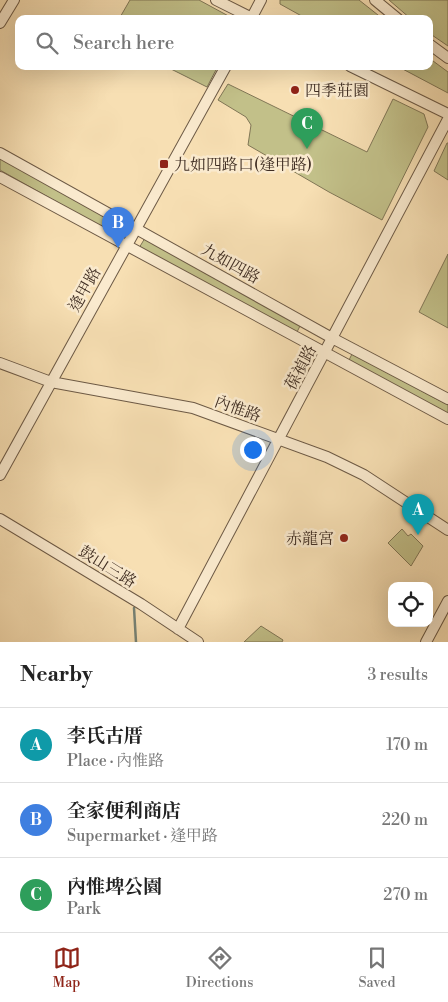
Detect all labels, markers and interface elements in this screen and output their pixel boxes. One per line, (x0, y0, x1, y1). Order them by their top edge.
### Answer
search box (15, 15, 433, 70)
icon: search (33, 29, 61, 57)
text: Search here (73, 31, 174, 55)
place label: 四季莊園 (305, 81, 369, 101)
marker: 四季莊園 (289, 84, 301, 96)
pin: C (291, 108, 323, 149)
place label: 九如四路口(逢甲路) (174, 155, 312, 175)
marker: 九如四路口(逢甲路) (158, 158, 170, 170)
pin: B (102, 207, 134, 248)
street label: 九如四路 (198, 240, 263, 288)
street label: 逢甲路 (64, 264, 105, 315)
street label: 葆禎路 (281, 342, 321, 393)
street label: 內惟路 (212, 391, 264, 427)
your location (240, 437, 266, 463)
pin: A (402, 494, 434, 535)
place label: 赤龍宮 (286, 529, 334, 549)
marker: 赤龍宮 (338, 532, 350, 544)
street label: 鼓山三路 (75, 541, 140, 592)
map controls (388, 582, 433, 627)
button: locate (388, 582, 433, 627)
text: Nearby (20, 662, 93, 688)
text: 3 results (367, 665, 428, 685)
text: 李氏古厝 (67, 724, 143, 748)
text: A (30, 735, 42, 755)
text: 170 m (386, 735, 428, 755)
text: Place · 內惟路 (67, 751, 164, 771)
text: 全家便利商店 (67, 799, 181, 823)
text: B (30, 810, 42, 830)
text: 220 m (382, 810, 428, 830)
text: Supermarket · 逢甲路 (67, 826, 218, 846)
text: 內惟埤公園 (67, 875, 162, 899)
text: C (30, 885, 42, 905)
text: 270 m (383, 885, 428, 905)
text: Park (67, 899, 100, 919)
tab: Map (53, 944, 81, 992)
tab: Directions (186, 944, 253, 992)
tab: Saved (359, 944, 395, 992)

